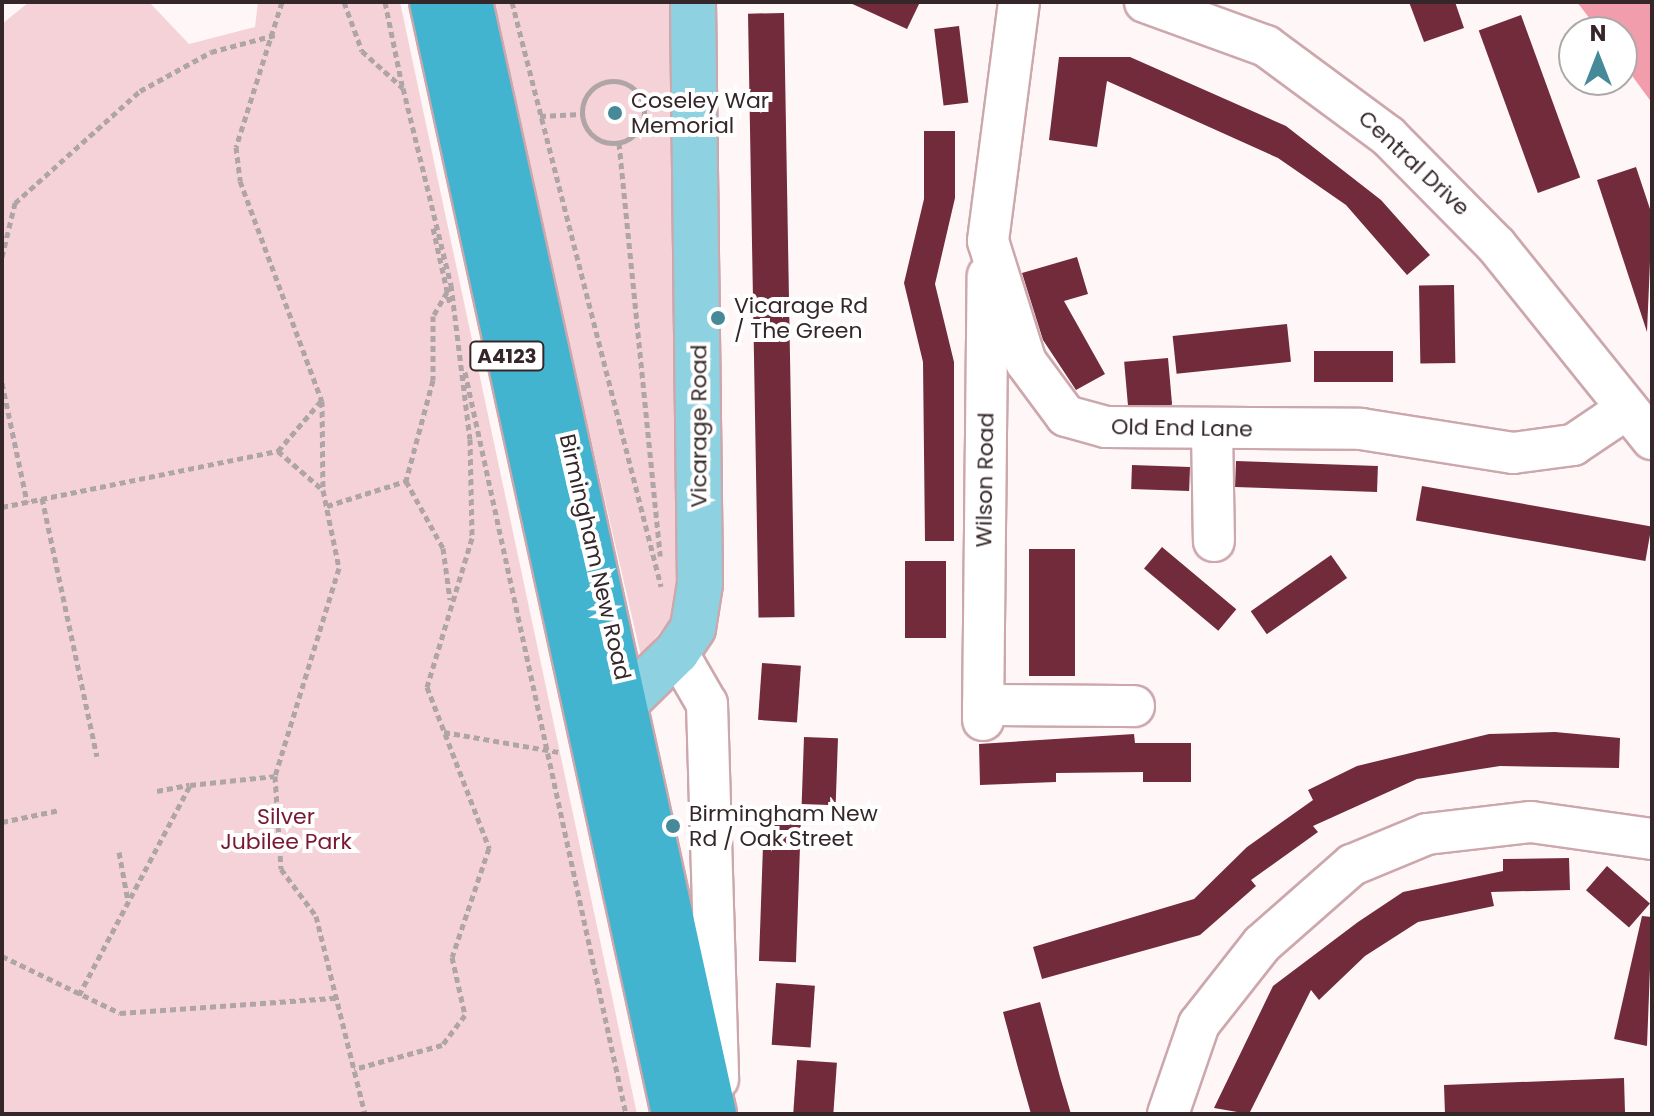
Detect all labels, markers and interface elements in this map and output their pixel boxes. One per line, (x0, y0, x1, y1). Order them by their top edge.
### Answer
north arrow (1558, 16, 1638, 96)
text: N (1590, 18, 1606, 49)
place label: Coseley War Memorial (631, 87, 769, 138)
marker: Coseley War Memorial (606, 104, 624, 122)
street label: Central Drive (1353, 105, 1475, 221)
place label: Vicarage Rd / The Green (734, 292, 868, 344)
marker: Vicarage Rd / The Green (709, 309, 727, 327)
road number: A4123 (469, 340, 545, 372)
street label: Vicarage Road (686, 344, 712, 508)
street label: Wilson Road (971, 412, 999, 548)
street label: Old End Lane (1111, 414, 1253, 442)
street label: Birmingham New Road (554, 431, 636, 683)
place label: Birmingham New Rd / Oak Street (689, 800, 878, 852)
park label: Silver Jubilee Park (220, 803, 352, 854)
marker: Birmingham New Rd / Oak Street (664, 817, 682, 835)

